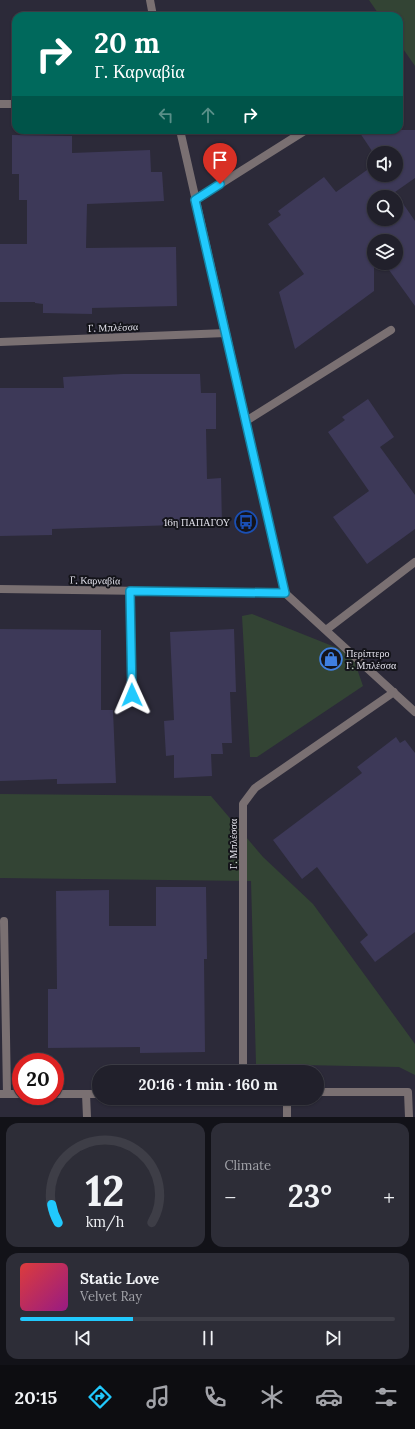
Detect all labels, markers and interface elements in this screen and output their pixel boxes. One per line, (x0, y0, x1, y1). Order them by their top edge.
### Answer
text: 20 m (94, 25, 160, 61)
icon: right (28, 28, 80, 80)
text: Γ. Καρναβία (94, 60, 185, 83)
icon: left (155, 104, 177, 126)
icon: ahead (197, 104, 219, 126)
icon: right (239, 104, 261, 126)
pin (203, 143, 237, 184)
map controls (367, 146, 403, 270)
button: sound (367, 146, 403, 182)
icon: arrive (209, 149, 231, 171)
button: search (367, 190, 403, 226)
button: layers (367, 234, 403, 270)
street label: Γ. Μπλέσσα (88, 320, 139, 335)
bus stop icon: 16η ΠΑΠΑΓΟΥ (233, 509, 259, 535)
place label: 16η ΠΑΠΑΓΟΥ (164, 516, 230, 529)
street label: Γ. Καρναβία (70, 574, 121, 587)
shop icon: Περίπτερο Γ. Μπλέσσα (318, 646, 344, 672)
place label: Περίπτερο Γ. Μπλέσσα (346, 647, 397, 672)
position arrow (111, 674, 153, 716)
street label: Γ. Μπλέσσα (227, 818, 240, 869)
speed limit sign: 20 (12, 1053, 64, 1105)
text: 20:16 · 1 min · 160 m (139, 1075, 277, 1094)
text: Climate (225, 1157, 271, 1174)
text: 12 (86, 1164, 125, 1217)
text: 23° (288, 1177, 332, 1215)
text: − (225, 1183, 236, 1211)
text: + (383, 1183, 395, 1211)
text: km/h (86, 1213, 125, 1232)
text: Static Love (80, 1269, 159, 1288)
text: Velvet Ray (80, 1288, 142, 1305)
icon: previous (72, 1327, 94, 1349)
icon: pause (197, 1327, 219, 1349)
icon: next (322, 1327, 344, 1349)
icon: directions (86, 1383, 114, 1411)
icon: music (144, 1383, 172, 1411)
icon: phone (201, 1383, 229, 1411)
icon: climate (258, 1383, 286, 1411)
icon: car (315, 1383, 343, 1411)
icon: filters (372, 1383, 400, 1411)
text: 20:15 (15, 1386, 57, 1409)

